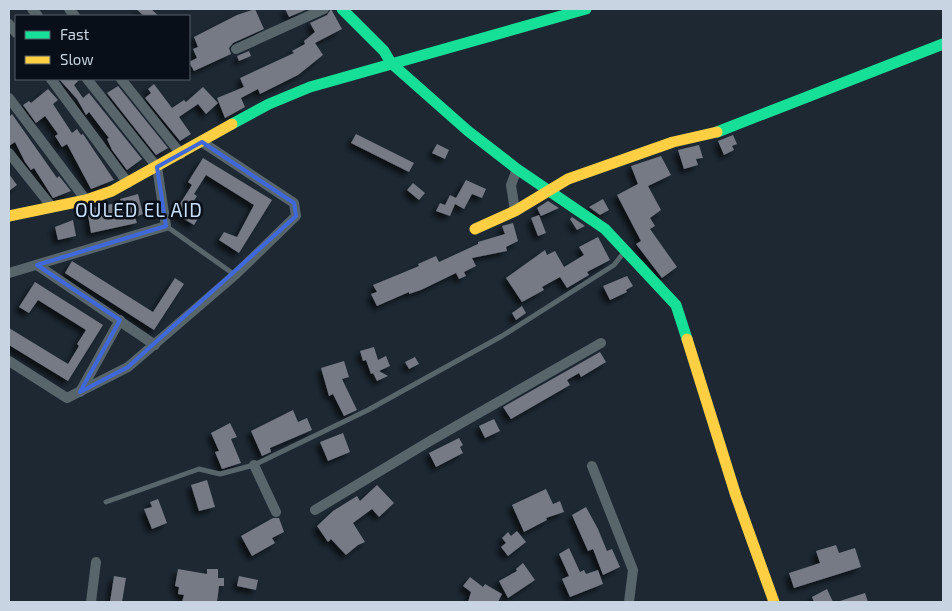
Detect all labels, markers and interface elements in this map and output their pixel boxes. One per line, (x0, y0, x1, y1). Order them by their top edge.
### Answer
legend (15, 15, 190, 80)
text: Fast (60, 25, 90, 43)
text: Slow (60, 50, 94, 68)
district label: OULED EL AID (75, 198, 203, 221)

